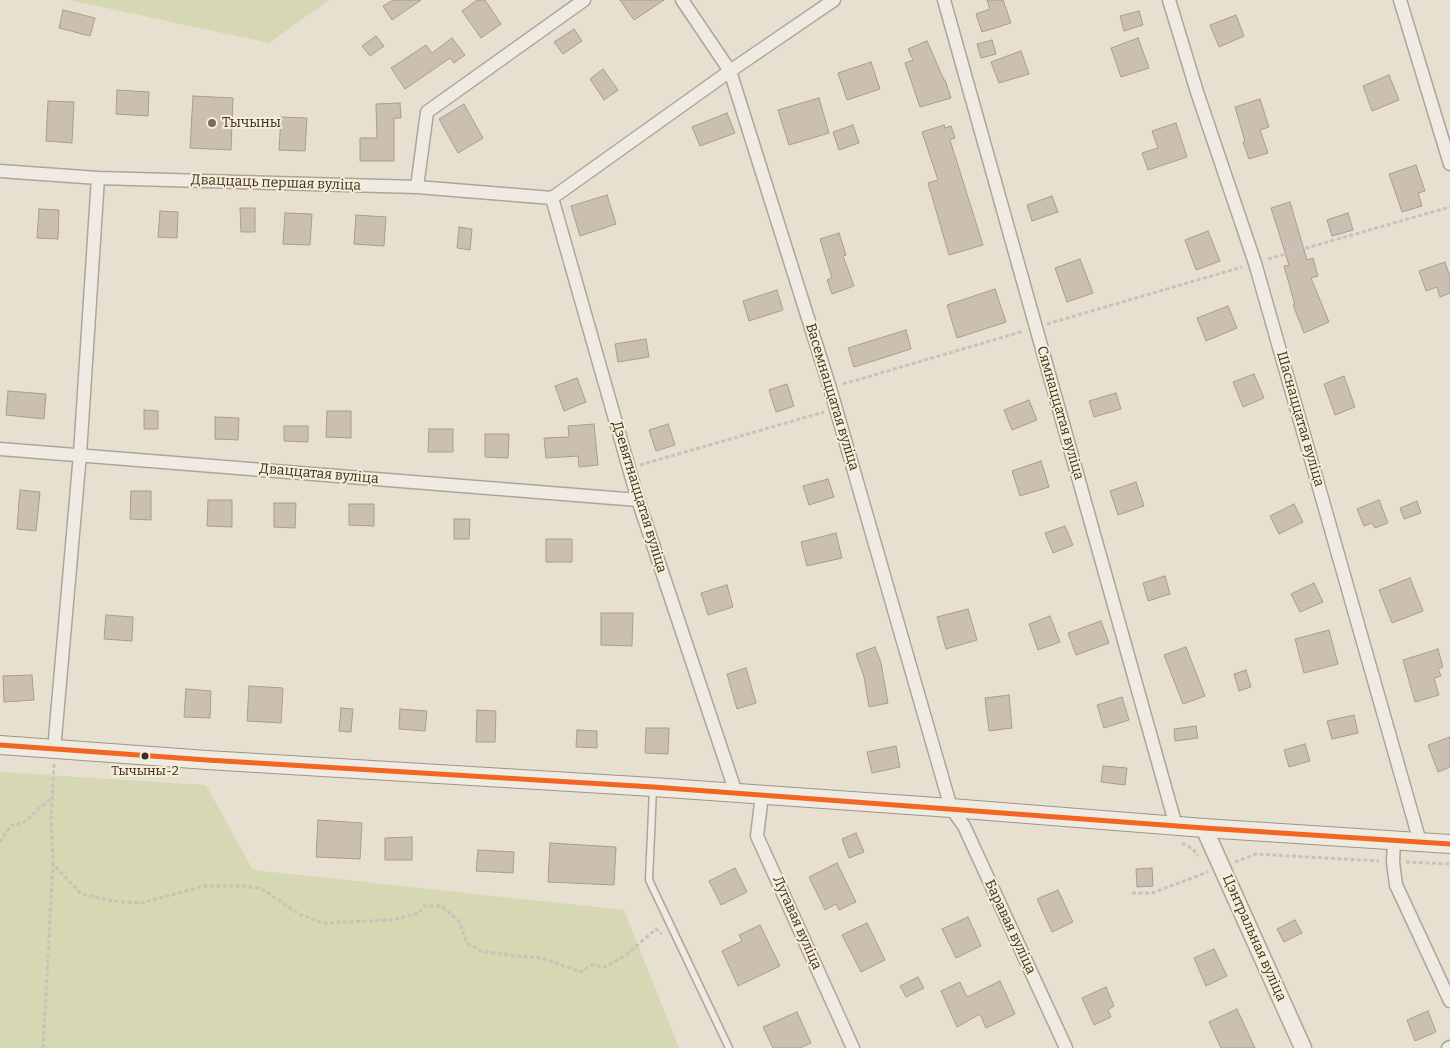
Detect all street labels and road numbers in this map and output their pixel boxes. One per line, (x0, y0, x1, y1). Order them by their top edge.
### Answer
street label: Дваццаць першая вуліца (191, 172, 361, 194)
street label: Васемнаццатая вуліца (802, 321, 862, 473)
street label: Сямнаццатая вуліца (1033, 344, 1087, 482)
street label: Шаснаццатая вуліца (1273, 349, 1327, 489)
street label: Дзевятнаццатая вуліца (608, 419, 670, 575)
street label: Дваццатая вуліца (259, 460, 379, 488)
street label: Цэнтральная вуліца (1218, 872, 1290, 1004)
street label: Лугавая вуліца (769, 874, 825, 972)
street label: Баравая вуліца (981, 877, 1039, 977)

